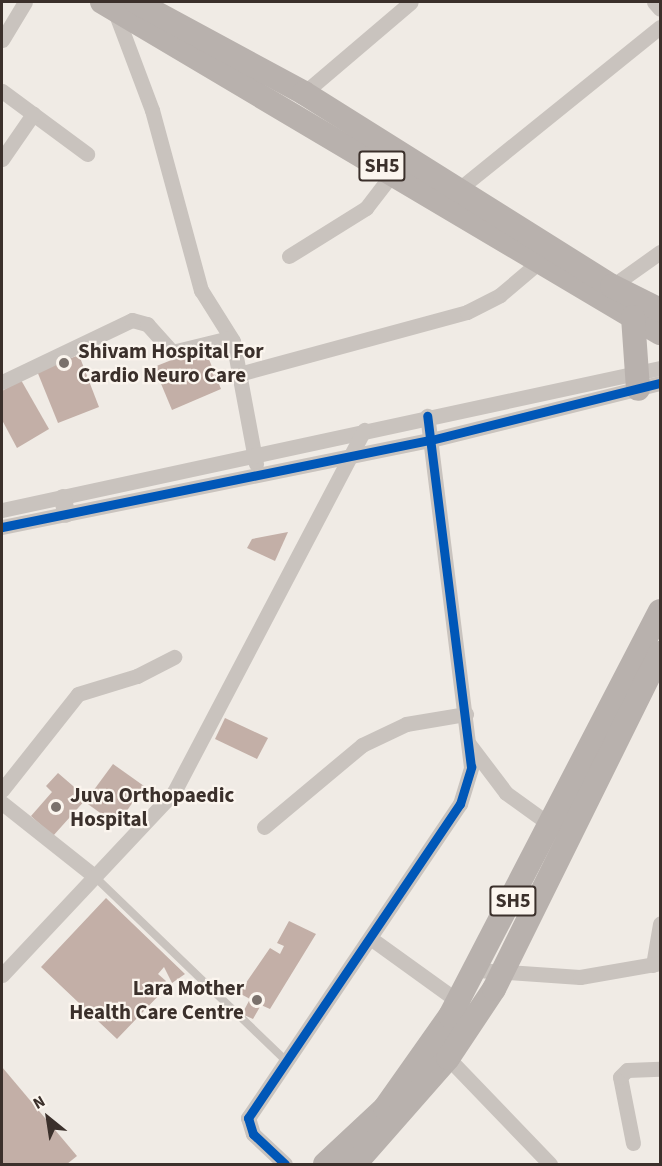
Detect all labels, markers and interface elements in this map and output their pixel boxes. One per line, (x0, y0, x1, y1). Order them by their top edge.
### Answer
road number: SH5 (358, 149, 406, 183)
place label: Shivam Hospital For Cardio Neuro Care (78, 338, 264, 388)
marker: Shivam Hospital For Cardio Neuro Care (55, 354, 73, 372)
place label: Juva Orthopaedic Hospital (70, 782, 234, 832)
marker: Juva Orthopaedic Hospital (47, 798, 65, 816)
road number: SH5 (489, 884, 537, 918)
place label: Lara Mother Health Care Centre (69, 975, 244, 1025)
marker: Lara Mother Health Care Centre (248, 991, 266, 1009)
north arrow (18, 1088, 78, 1148)
text: N (29, 1090, 49, 1115)

